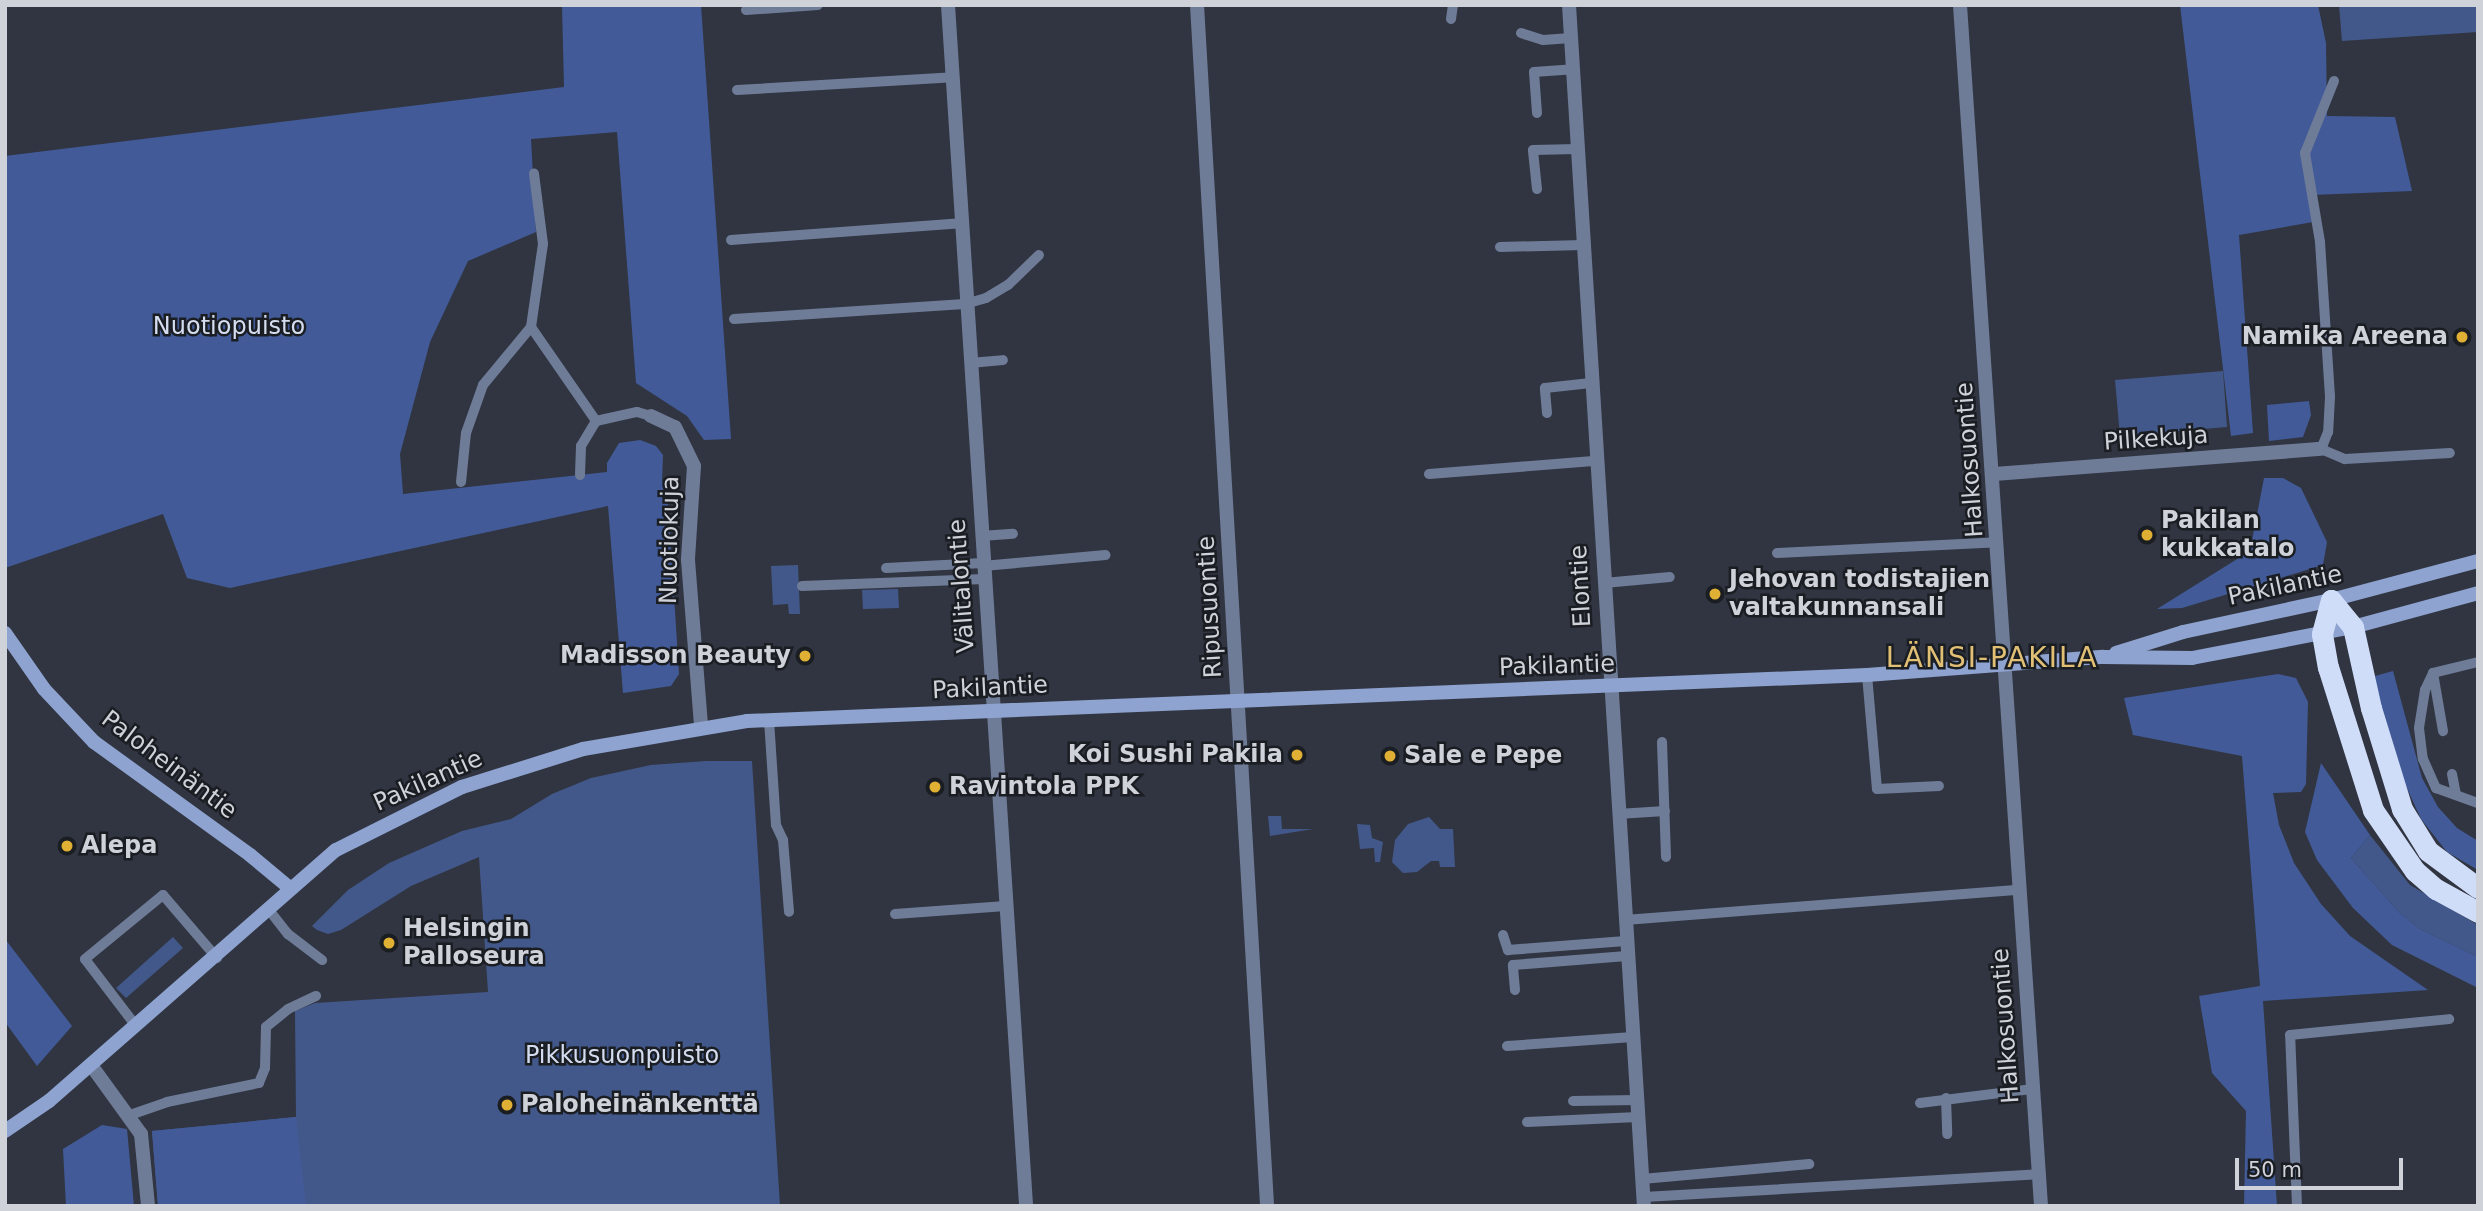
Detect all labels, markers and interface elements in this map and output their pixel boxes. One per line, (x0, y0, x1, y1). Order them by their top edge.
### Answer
park label: Nuotiopuisto (153, 313, 305, 341)
place label: Namika Areena (2242, 323, 2448, 351)
marker: Namika Areena (2454, 329, 2470, 345)
street label: Halkosuontie (1950, 381, 1990, 539)
street label: Pilkekuja (2103, 421, 2209, 457)
street label: Nuotiokuja (654, 476, 686, 604)
place label: Pakilan kukkatalo (2161, 507, 2295, 563)
street label: Välitalontie (943, 518, 981, 654)
marker: Pakilan kukkatalo (2139, 527, 2155, 543)
street label: Ripusuontie (1192, 535, 1228, 679)
street label: Elontie (1564, 544, 1598, 628)
street label: Pakilantie (2225, 560, 2345, 612)
place label: Jehovan todistajien valtakunnansali (1729, 566, 1990, 622)
marker: Jehovan todistajien valtakunnansali (1707, 586, 1723, 602)
district label: LÄNSI-PAKILA (1887, 641, 2097, 675)
place label: Madisson Beauty (560, 642, 791, 670)
marker: Madisson Beauty (797, 648, 813, 664)
street label: Pakilantie (1498, 650, 1616, 682)
street label: Pakilantie (931, 671, 1049, 705)
street label: Paloheinäntie (96, 705, 242, 825)
place label: Koi Sushi Pakila (1068, 741, 1283, 769)
place label: Sale e Pepe (1404, 742, 1562, 770)
street label: Pakilantie (369, 744, 487, 818)
marker: Koi Sushi Pakila (1289, 747, 1305, 763)
marker: Sale e Pepe (1382, 748, 1398, 764)
place label: Ravintola PPK (949, 773, 1139, 801)
marker: Ravintola PPK (927, 779, 943, 795)
place label: Alepa (81, 832, 157, 860)
marker: Alepa (59, 838, 75, 854)
place label: Helsingin Palloseura (403, 915, 545, 971)
marker: Helsingin Palloseura (381, 935, 397, 951)
street label: Halkosuontie (1986, 947, 2026, 1105)
park label: Pikkusuonpuisto (525, 1042, 719, 1070)
place label: Paloheinänkenttä (521, 1091, 759, 1119)
marker: Paloheinänkenttä (499, 1097, 515, 1113)
scale bar (2238, 1144, 2406, 1188)
text: 50 m (2248, 1158, 2302, 1182)

